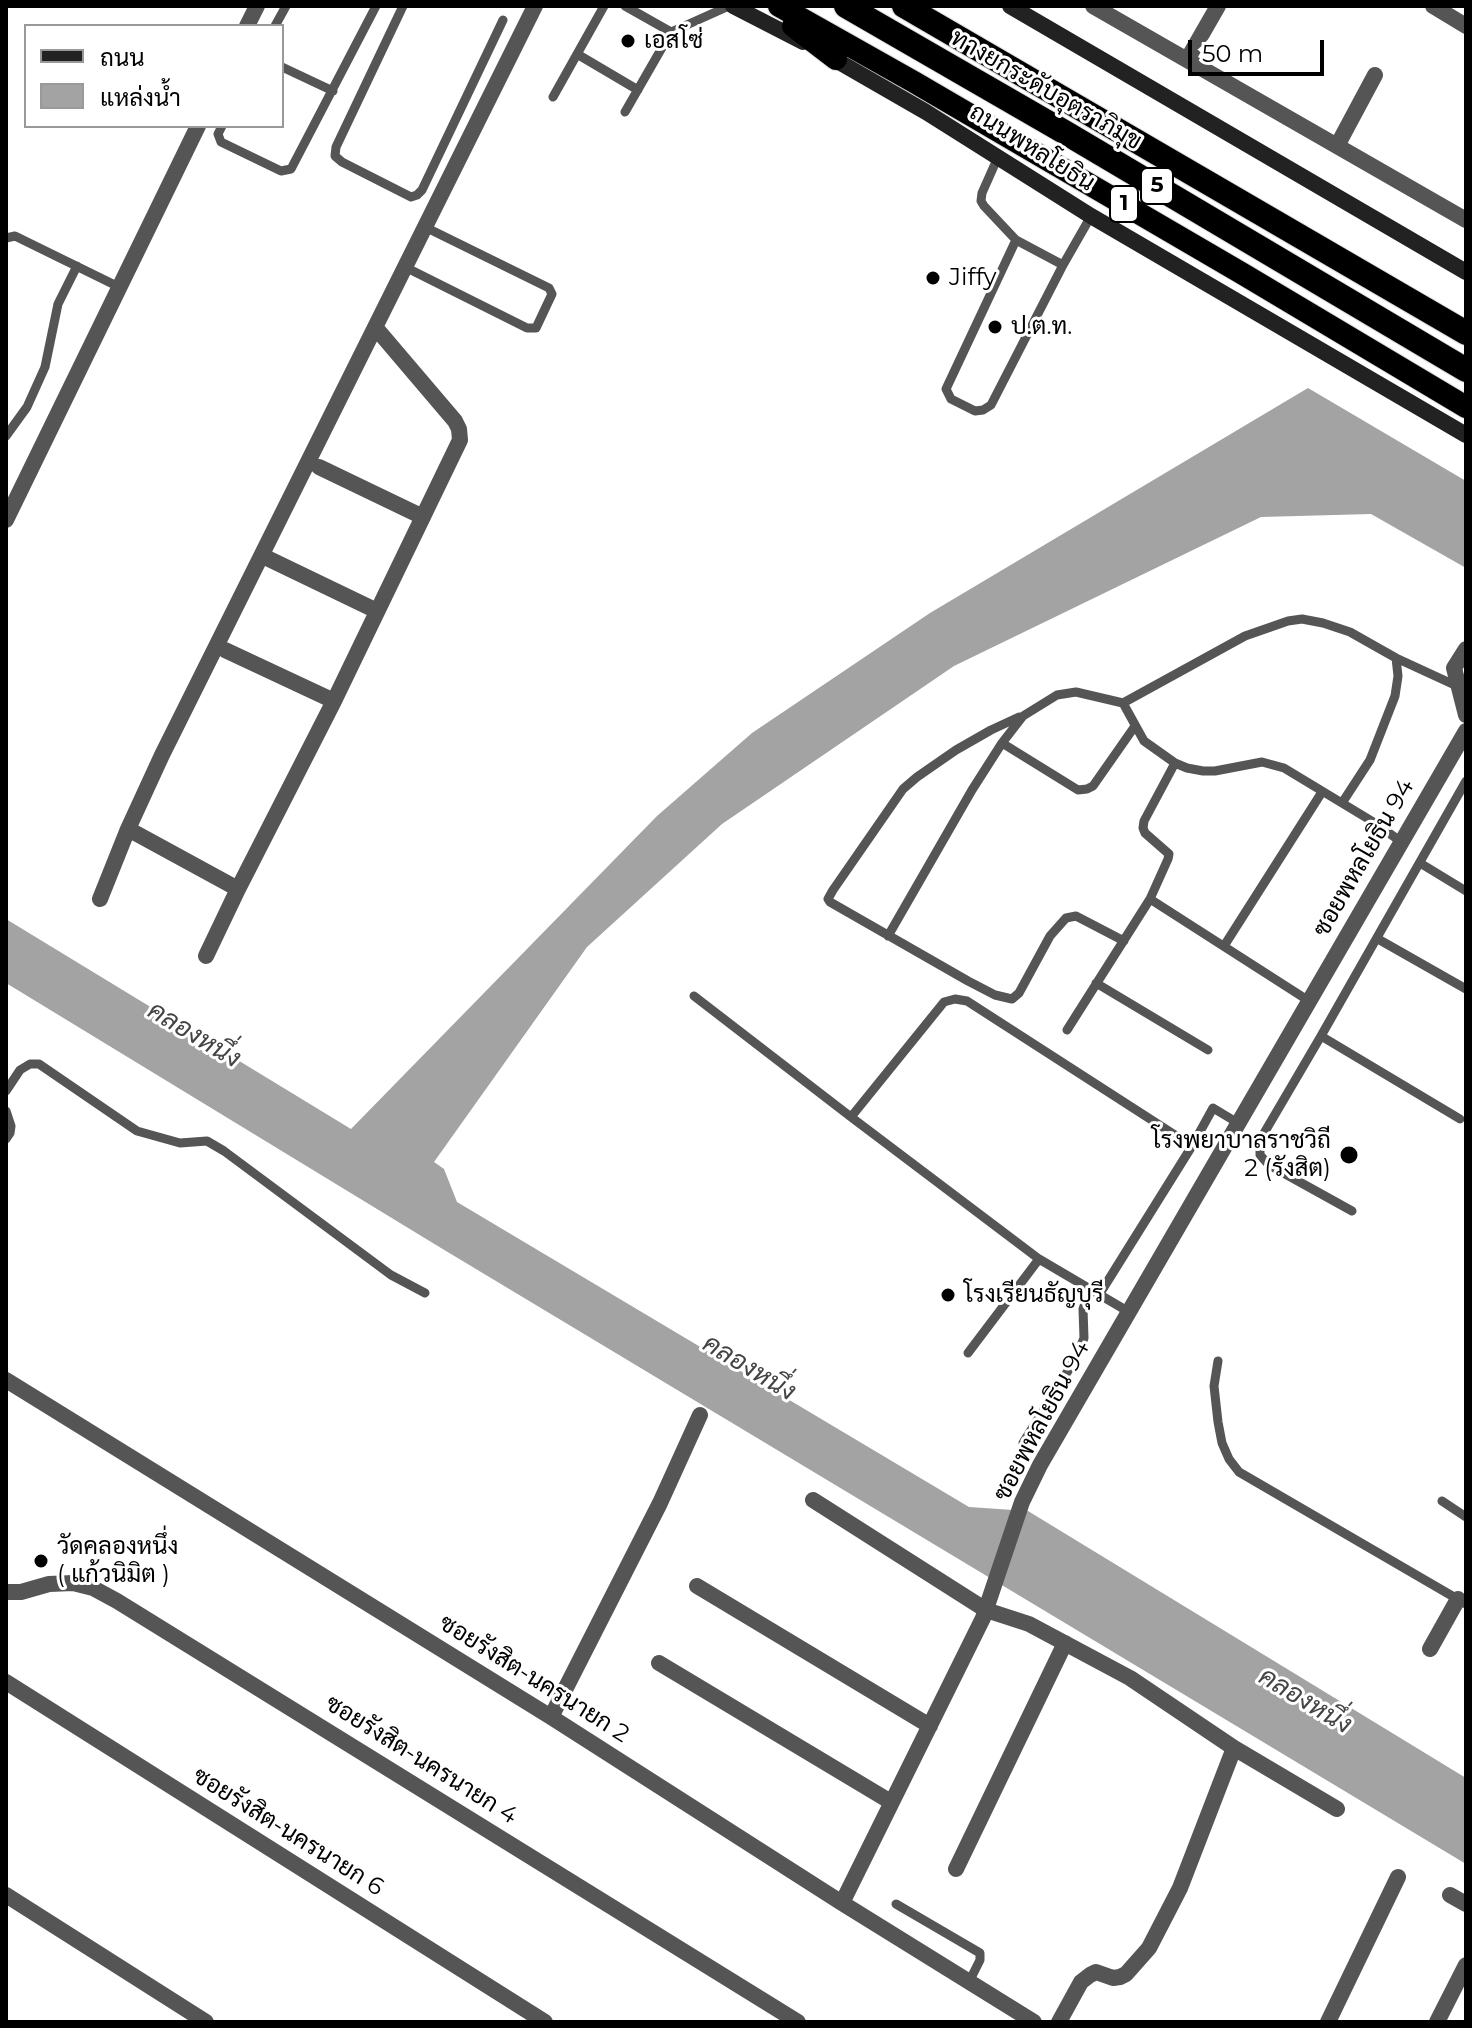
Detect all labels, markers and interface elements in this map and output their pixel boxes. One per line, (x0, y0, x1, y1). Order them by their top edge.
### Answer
legend (24, 24, 284, 128)
street label: ทางยกระดับอุตราภิมุข (945, 24, 1147, 156)
scale bar (1192, 24, 1328, 74)
place label: เอสโซ่ (644, 27, 703, 55)
marker: เอสโซ่ (619, 32, 637, 50)
text: 50 m (1202, 39, 1263, 68)
text: ถนน (100, 43, 145, 72)
text: แหล่งน้ำ (100, 83, 181, 112)
street label: ถนนพหลโยธิน (964, 98, 1100, 198)
road number: 5 (1141, 168, 1173, 204)
road number: 1 (1110, 186, 1138, 222)
place label: Jiffy (949, 264, 997, 292)
marker: Jiffy (924, 269, 942, 287)
place label: ป.ต.ท. (1011, 313, 1072, 341)
marker: ป.ต.ท. (986, 318, 1004, 336)
street label: ซอยพหลโยธิน 94 (1307, 774, 1421, 942)
water label: คลองหนึ่ง (142, 995, 246, 1075)
place label: โรงพยาบาลราชวิถี 2 (รังสิต) (1152, 1127, 1331, 1183)
marker: โรงพยาบาลราชวิถี 2 (รังสิต) (1338, 1144, 1360, 1166)
place label: โรงเรียนธัญบุรี (964, 1281, 1104, 1309)
marker: โรงเรียนธัญบุรี (939, 1286, 957, 1304)
water label: คลองหนึ่ง (697, 1328, 801, 1408)
street label: ซอยพหลโยธิน 94 (988, 1336, 1096, 1506)
place label: วัดคลองหนึ่ง ( แก้วนิมิต ) (57, 1533, 178, 1589)
marker: วัดคลองหนึ่ง ( แก้วนิมิต ) (32, 1552, 50, 1570)
street label: ซอยรังสิต-นครนายก 2 (434, 1609, 634, 1749)
water label: คลองหนึ่ง (1253, 1661, 1357, 1741)
street label: ซอยรังสิต-นครนายก 4 (320, 1689, 522, 1831)
street label: ซอยรังสิต-นครนายก 6 (187, 1762, 389, 1902)

